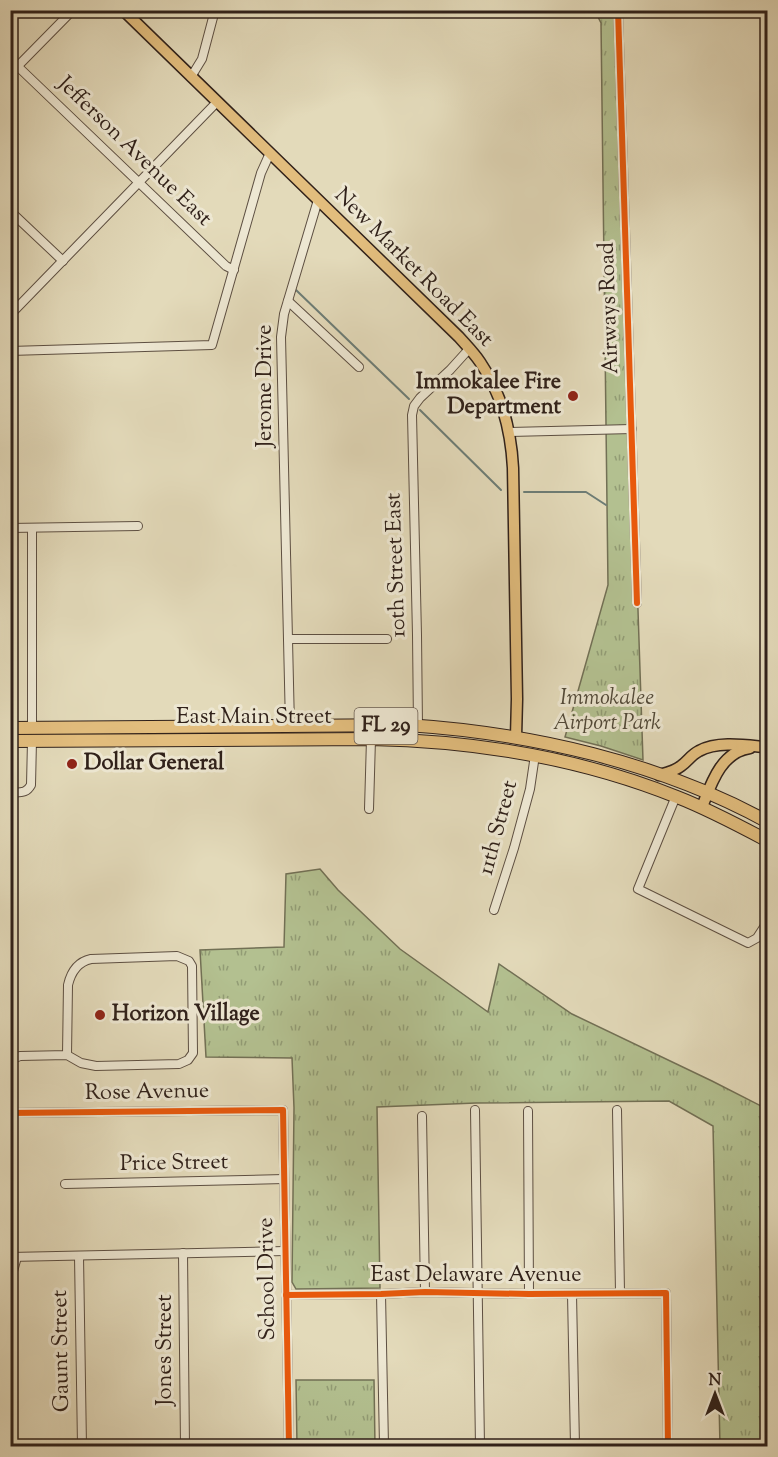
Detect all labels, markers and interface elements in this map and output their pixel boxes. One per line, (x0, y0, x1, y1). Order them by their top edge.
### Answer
street label: Jefferson Avenue East (49, 69, 219, 235)
street label: New Market Road East (326, 181, 500, 355)
street label: Airways Road (592, 241, 628, 375)
street label: Jerome Drive (250, 325, 282, 448)
place label: Immokalee Fire Department (416, 367, 561, 424)
marker: Immokalee Fire Department (566, 389, 580, 403)
street label: 10th Street East (378, 492, 416, 638)
park label: Immokalee Airport Park (553, 683, 661, 740)
street label: East Main Street (176, 702, 332, 734)
road number: FL 29 (354, 708, 418, 744)
place label: Dollar General (84, 748, 225, 780)
marker: Dollar General (65, 757, 79, 771)
street label: 11th Street (471, 777, 527, 879)
place label: Horizon Village (112, 999, 260, 1031)
marker: Horizon Village (93, 1008, 107, 1022)
street label: Rose Avenue (85, 1076, 209, 1110)
street label: Price Street (120, 1147, 229, 1181)
street label: School Drive (251, 1217, 285, 1341)
street label: East Delaware Avenue (371, 1260, 581, 1292)
street label: Gaunt Street (45, 1289, 79, 1412)
street label: Jones Street (150, 1294, 182, 1407)
north arrow (685, 1364, 745, 1424)
text: N (709, 1370, 722, 1393)

